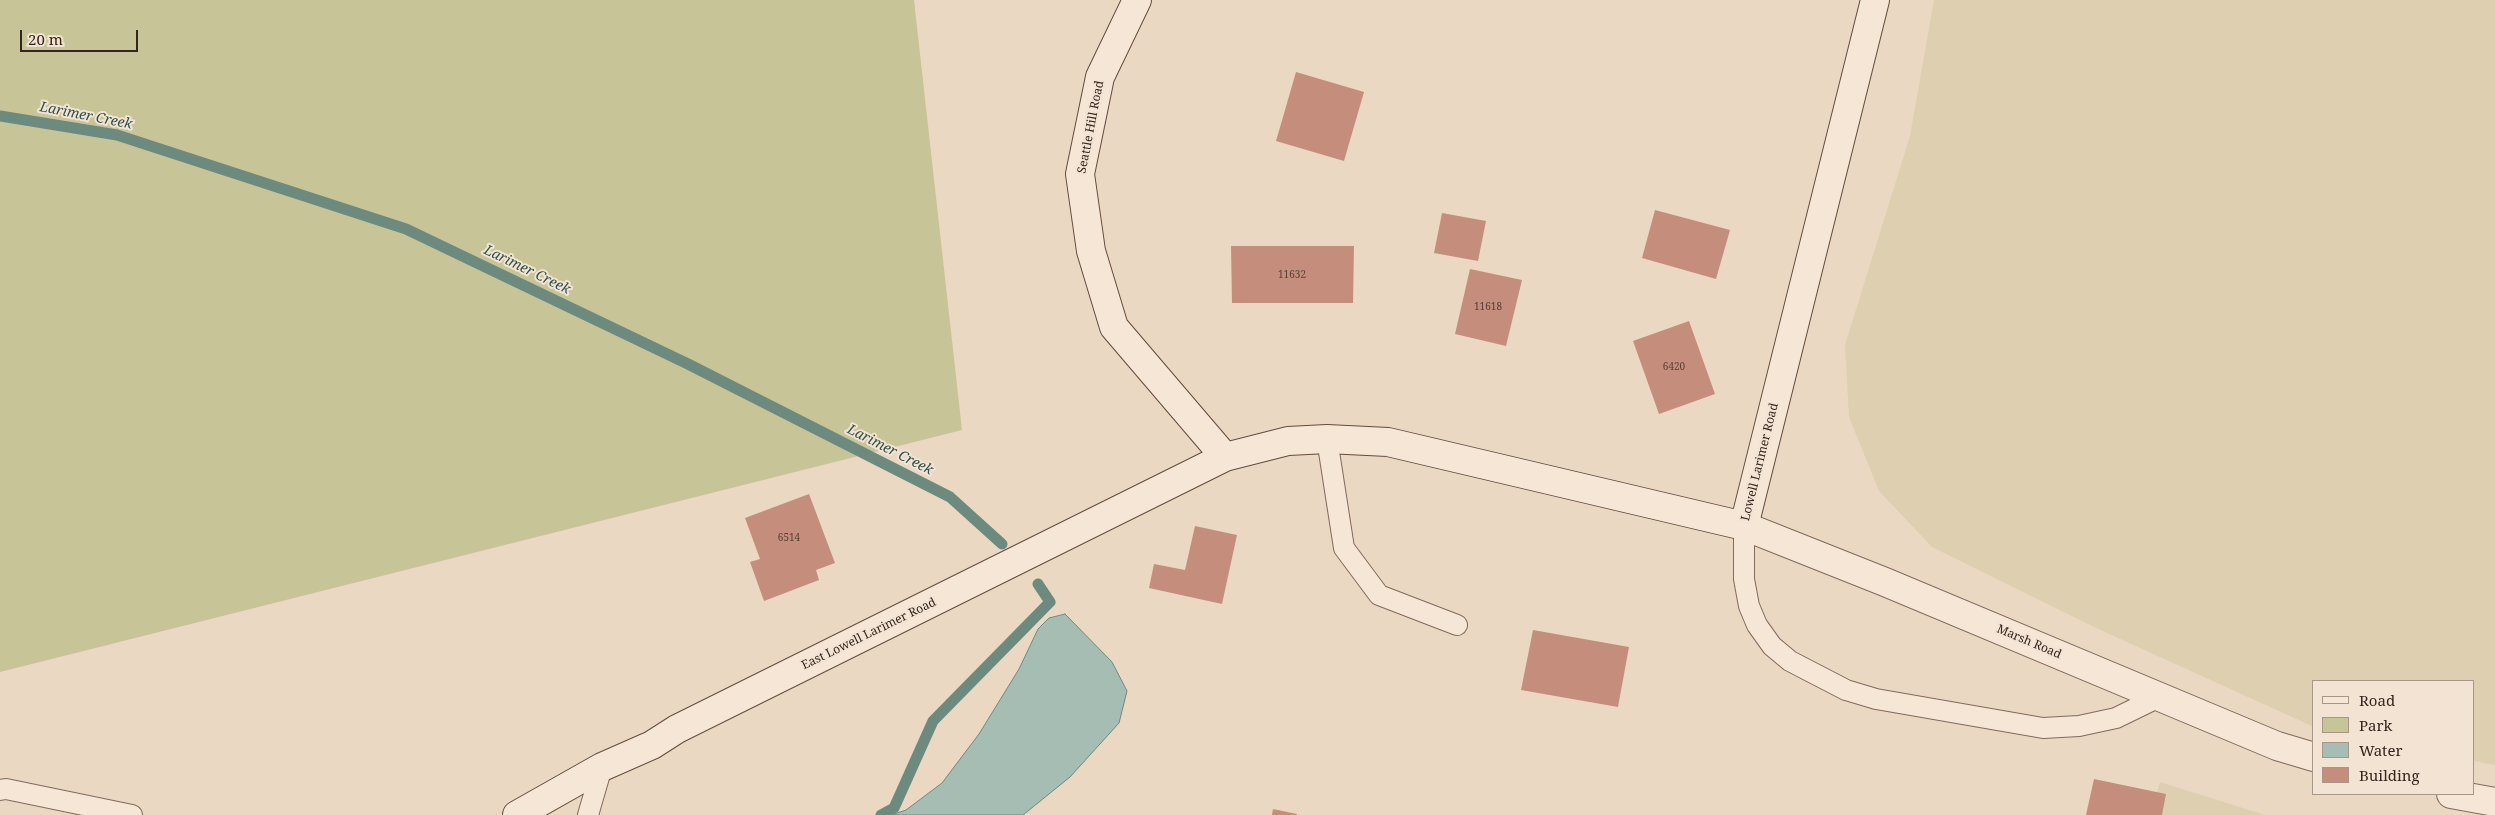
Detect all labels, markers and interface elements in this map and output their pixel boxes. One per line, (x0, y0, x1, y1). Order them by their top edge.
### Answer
scale bar (22, 20, 140, 52)
text: 20 m (28, 29, 63, 49)
street label: Seattle Hill Road (1075, 79, 1107, 175)
water label: Larimer Creek (38, 99, 134, 133)
water label: Larimer Creek (481, 242, 573, 298)
house number: 11632 (1278, 269, 1306, 281)
house number: 11618 (1474, 301, 1502, 313)
house number: 6420 (1663, 361, 1685, 373)
street label: Lowell Larimer Road (1738, 402, 1782, 522)
water label: Larimer Creek (844, 421, 936, 479)
house number: 6514 (778, 532, 800, 544)
street label: East Lowell Larimer Road (799, 595, 939, 673)
street label: Marsh Road (1995, 622, 2063, 662)
legend (2312, 680, 2475, 795)
text: Road (2359, 690, 2395, 710)
text: Park (2359, 715, 2392, 735)
text: Water (2359, 740, 2402, 760)
text: Building (2359, 765, 2420, 785)

